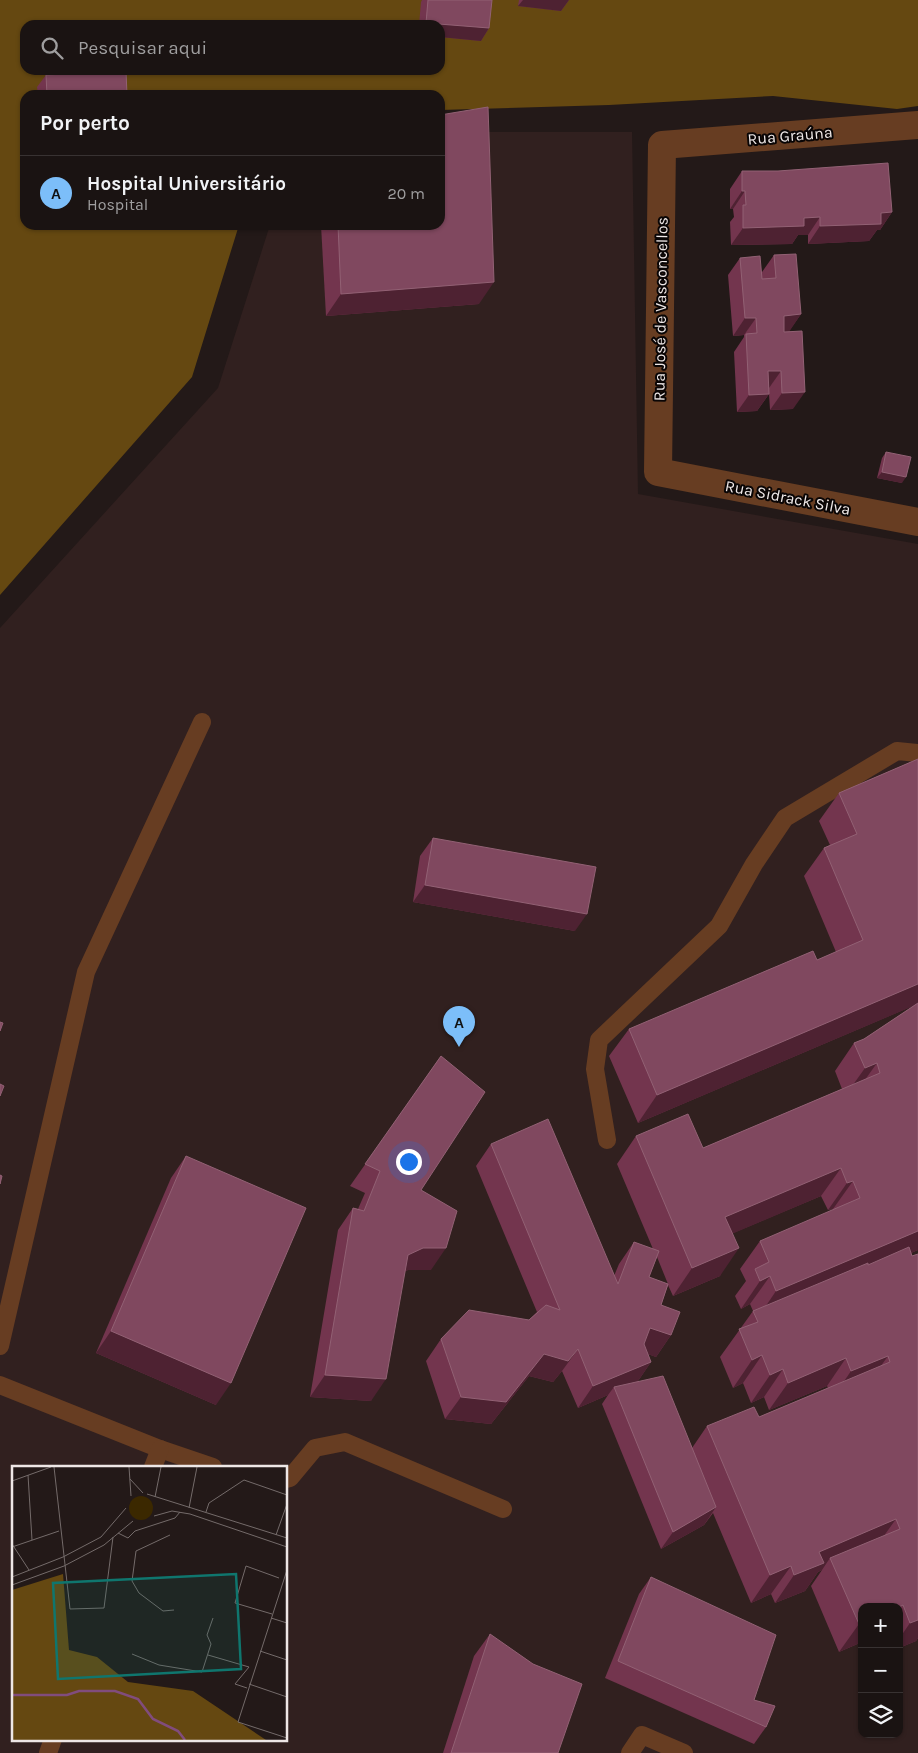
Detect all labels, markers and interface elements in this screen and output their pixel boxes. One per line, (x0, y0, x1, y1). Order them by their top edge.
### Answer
search box (20, 20, 445, 75)
icon: search (38, 34, 66, 62)
text: Pesquisar aqui (78, 37, 207, 59)
text: Por perto (40, 111, 130, 135)
street label: Rua Graúna (747, 122, 833, 149)
text: Hospital Universitário (87, 173, 286, 195)
text: A (51, 184, 61, 203)
text: 20 m (387, 184, 425, 203)
text: Hospital (87, 195, 148, 214)
street label: Rua José de Vasconcellos (649, 217, 672, 401)
street label: Rua Sidrack Silva (724, 476, 852, 519)
pin: A (443, 1006, 475, 1047)
your location (396, 1149, 422, 1175)
inset map (12, 1466, 288, 1740)
map controls (858, 1603, 903, 1738)
button: + (858, 1603, 903, 1648)
button: − (858, 1648, 903, 1693)
button: layers (858, 1693, 903, 1738)

